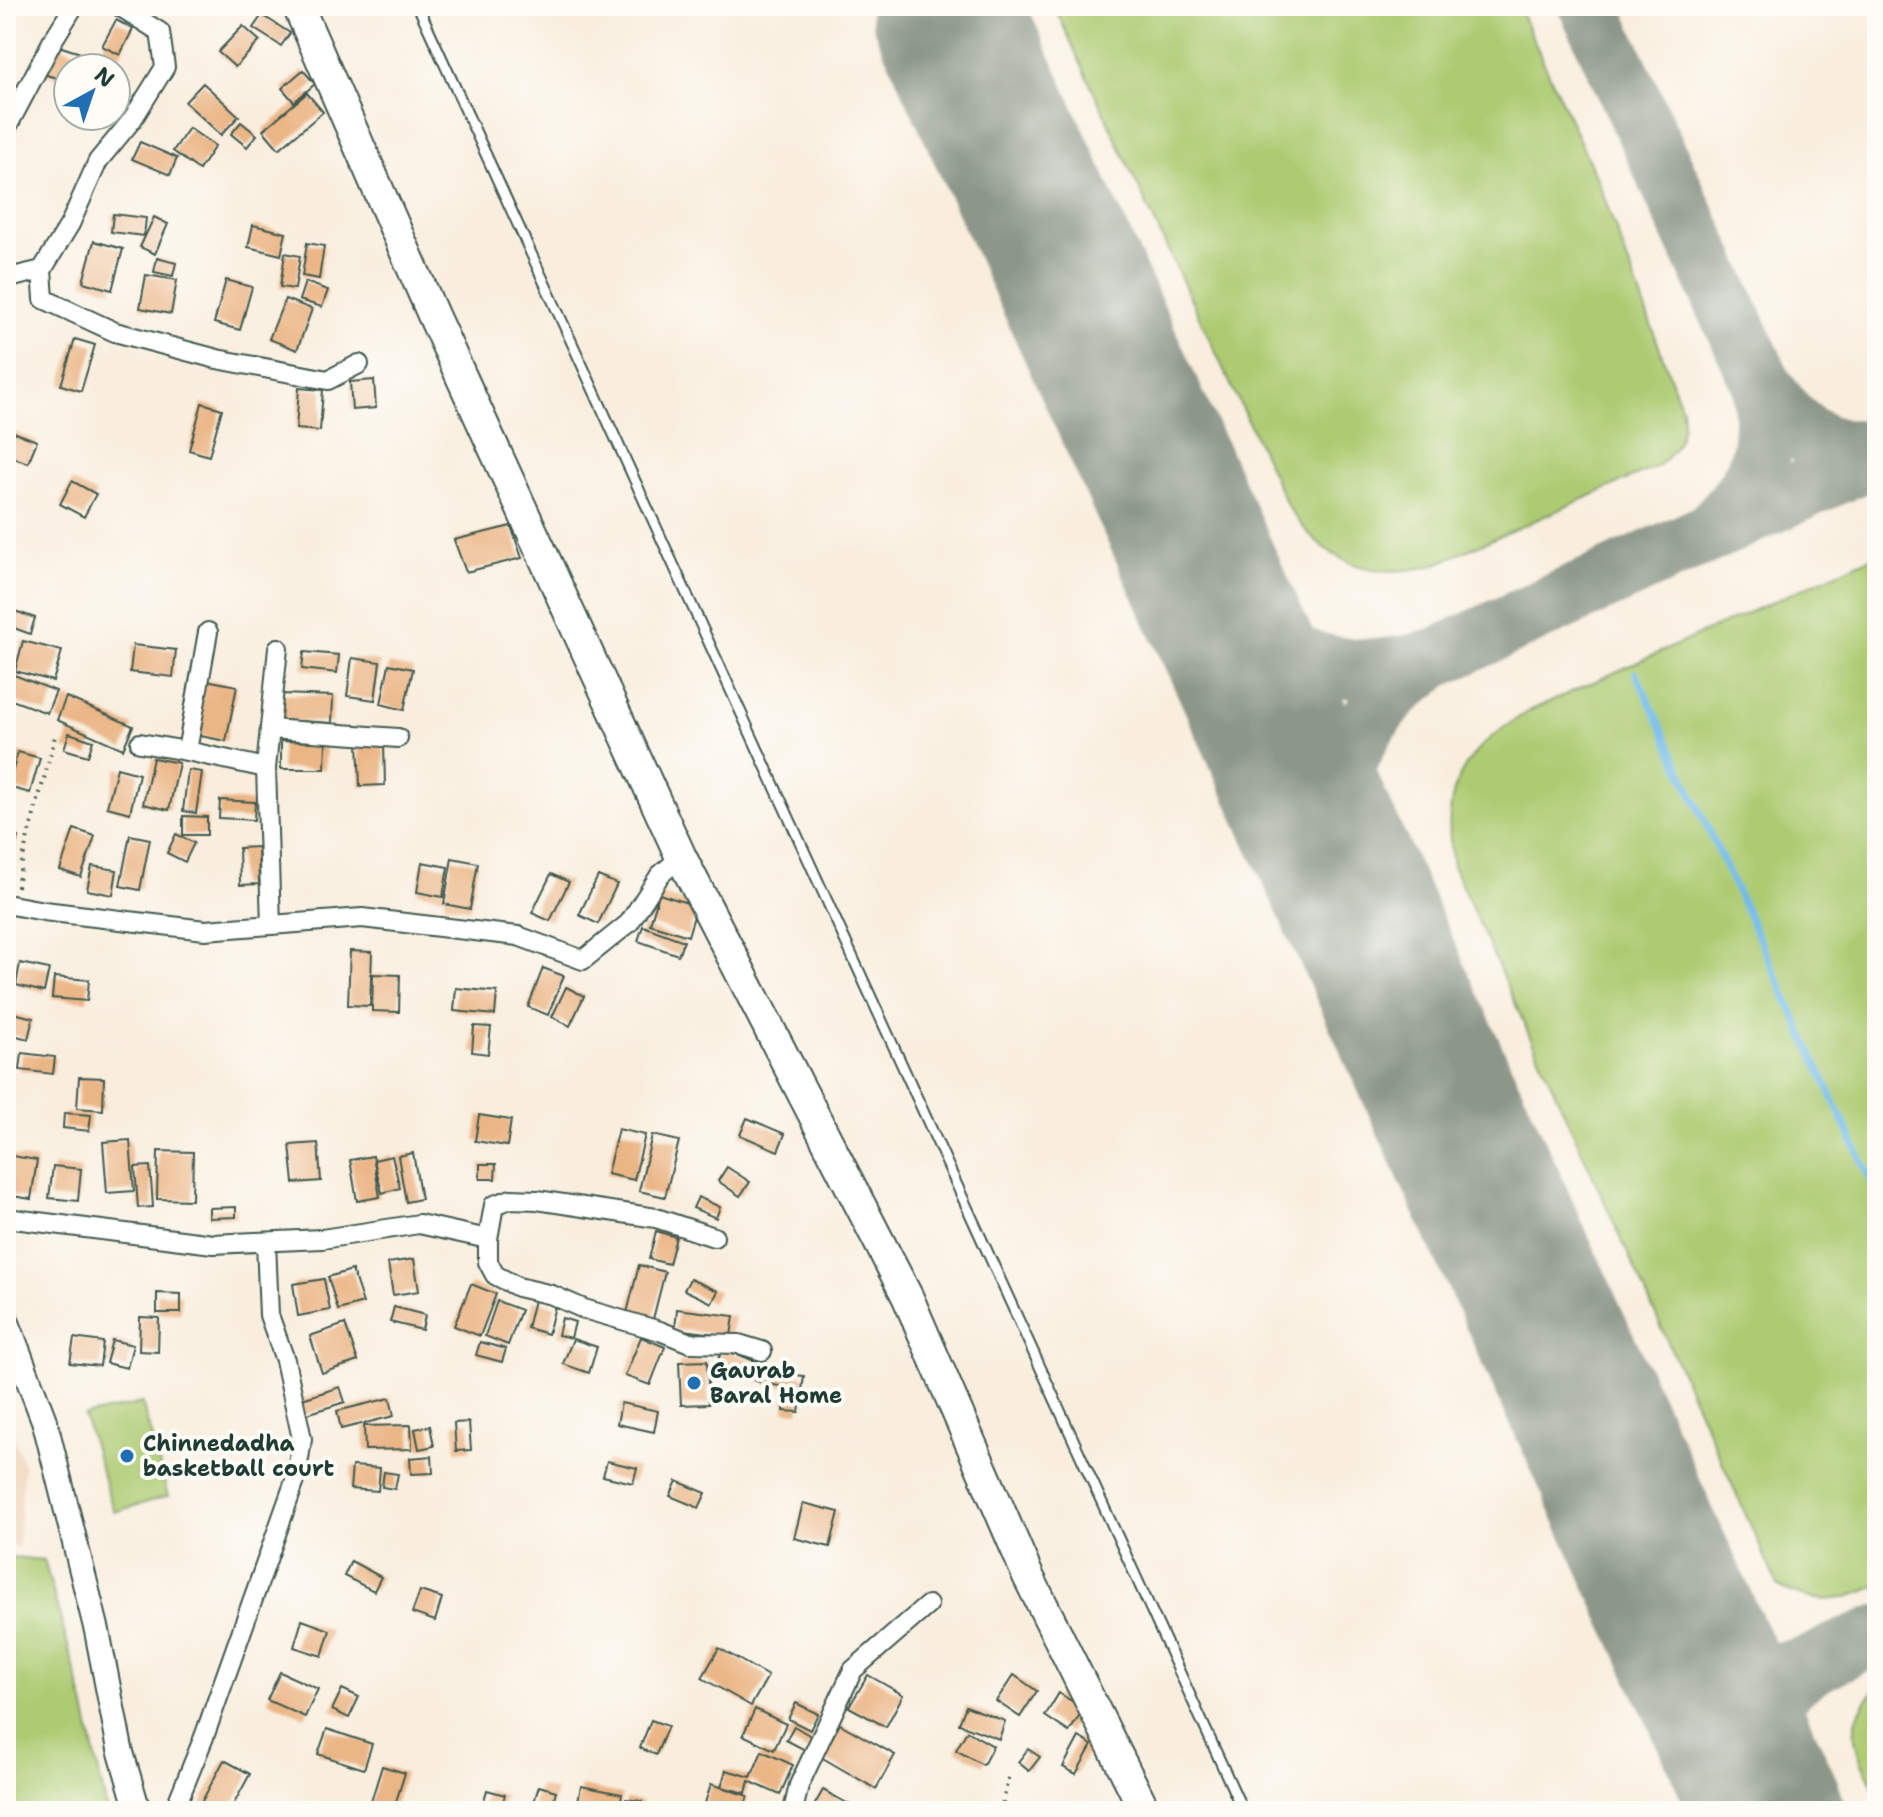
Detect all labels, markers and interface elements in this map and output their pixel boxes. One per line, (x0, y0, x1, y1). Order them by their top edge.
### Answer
north arrow (52, 52, 132, 132)
text: N (89, 60, 121, 94)
place label: Gaurab Baral Home (710, 1356, 842, 1410)
marker: Gaurab Baral Home (685, 1374, 703, 1392)
place label: Chinnedadha basketball court (143, 1429, 335, 1483)
marker: Chinnedadha basketball court (118, 1447, 136, 1465)

